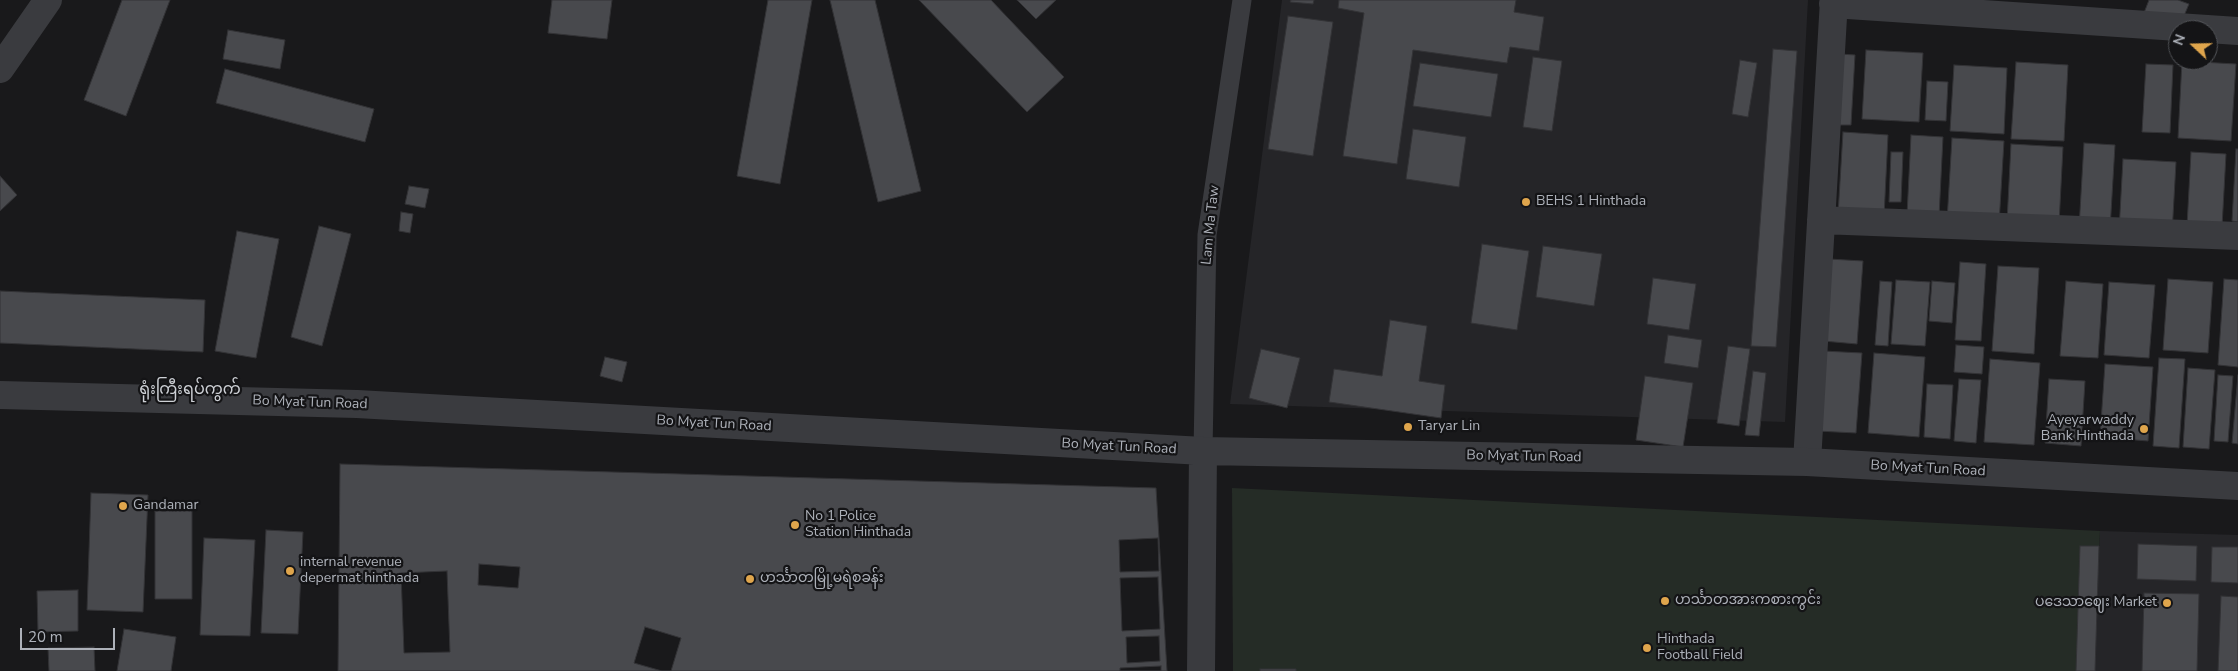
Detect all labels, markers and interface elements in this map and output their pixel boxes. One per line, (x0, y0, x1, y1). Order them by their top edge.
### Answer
north arrow (2168, 20, 2218, 70)
text: N (2169, 32, 2190, 48)
street label: Lam Ma Taw (1198, 184, 1224, 266)
place label: BEHS 1 Hinthada (1536, 194, 1646, 210)
marker: BEHS 1 Hinthada (1520, 196, 1532, 208)
district label: ရုံးကြီးရပ်ကွက် (139, 380, 241, 400)
street label: Bo Myat Tun Road (252, 393, 368, 413)
street label: Bo Myat Tun Road (656, 413, 772, 435)
place label: Ayeyarwaddy Bank Hinthada (2041, 413, 2134, 446)
place label: Taryar Lin (1418, 419, 1480, 435)
marker: Taryar Lin (1402, 421, 1414, 433)
marker: Ayeyarwaddy Bank Hinthada (2138, 423, 2150, 435)
street label: Bo Myat Tun Road (1061, 436, 1177, 458)
street label: Bo Myat Tun Road (1466, 448, 1582, 466)
street label: Bo Myat Tun Road (1870, 458, 1986, 480)
place label: Gandamar (133, 498, 199, 514)
marker: Gandamar (117, 500, 129, 512)
place label: No 1 Police Station Hinthada (805, 509, 911, 542)
marker: No 1 Police Station Hinthada (789, 519, 801, 531)
place label: internal revenue depermat hinthada (300, 555, 419, 588)
marker: internal revenue depermat hinthada (284, 565, 296, 577)
place label: ဟင်္သာတမြို့မရဲစခန်း (760, 571, 884, 587)
marker: ဟင်္သာတမြို့မရဲစခန်း (744, 573, 756, 585)
place label: ဟင်္သာတအားကစားကွင်း (1675, 593, 1821, 609)
marker: ဟင်္သာတအားကစားကွင်း (1659, 595, 1671, 607)
place label: ပဒေသာဈေး Market (2035, 595, 2157, 611)
marker: ပဒေသာဈေး Market (2161, 597, 2173, 609)
scale bar (22, 618, 118, 650)
text: 20 m (28, 627, 63, 647)
place label: Hinthada Football Field (1657, 632, 1743, 664)
marker: Hinthada Football Field (1641, 642, 1653, 654)

